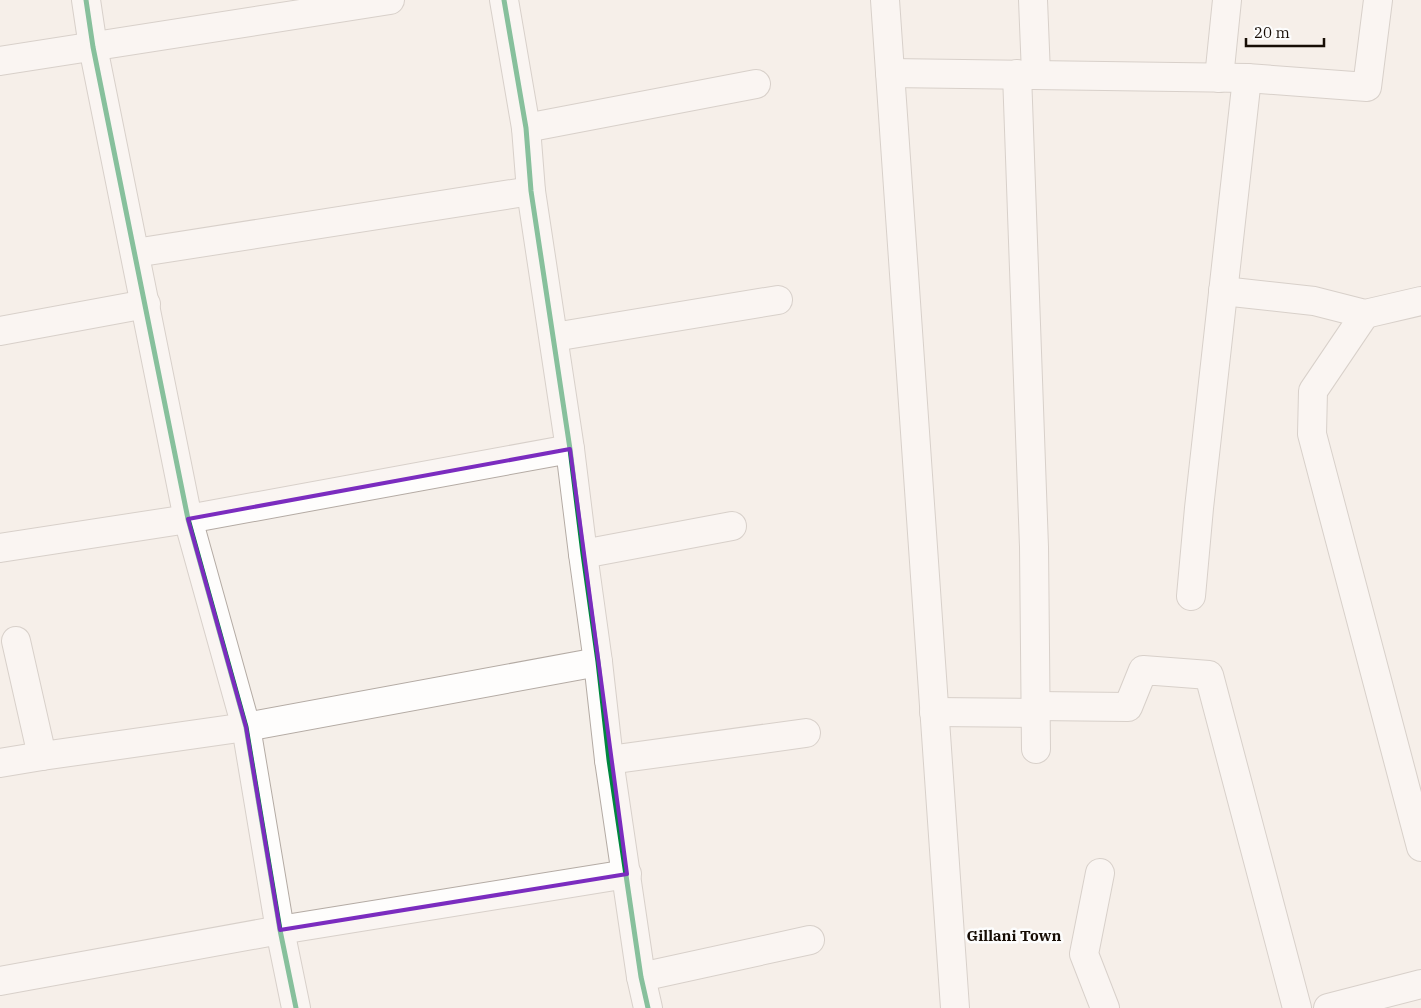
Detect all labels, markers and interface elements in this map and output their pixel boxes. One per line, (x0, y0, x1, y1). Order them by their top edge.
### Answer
scale bar (1246, 15, 1324, 47)
text: 20 m (1254, 23, 1290, 42)
district label: Gillani Town (967, 926, 1061, 945)

